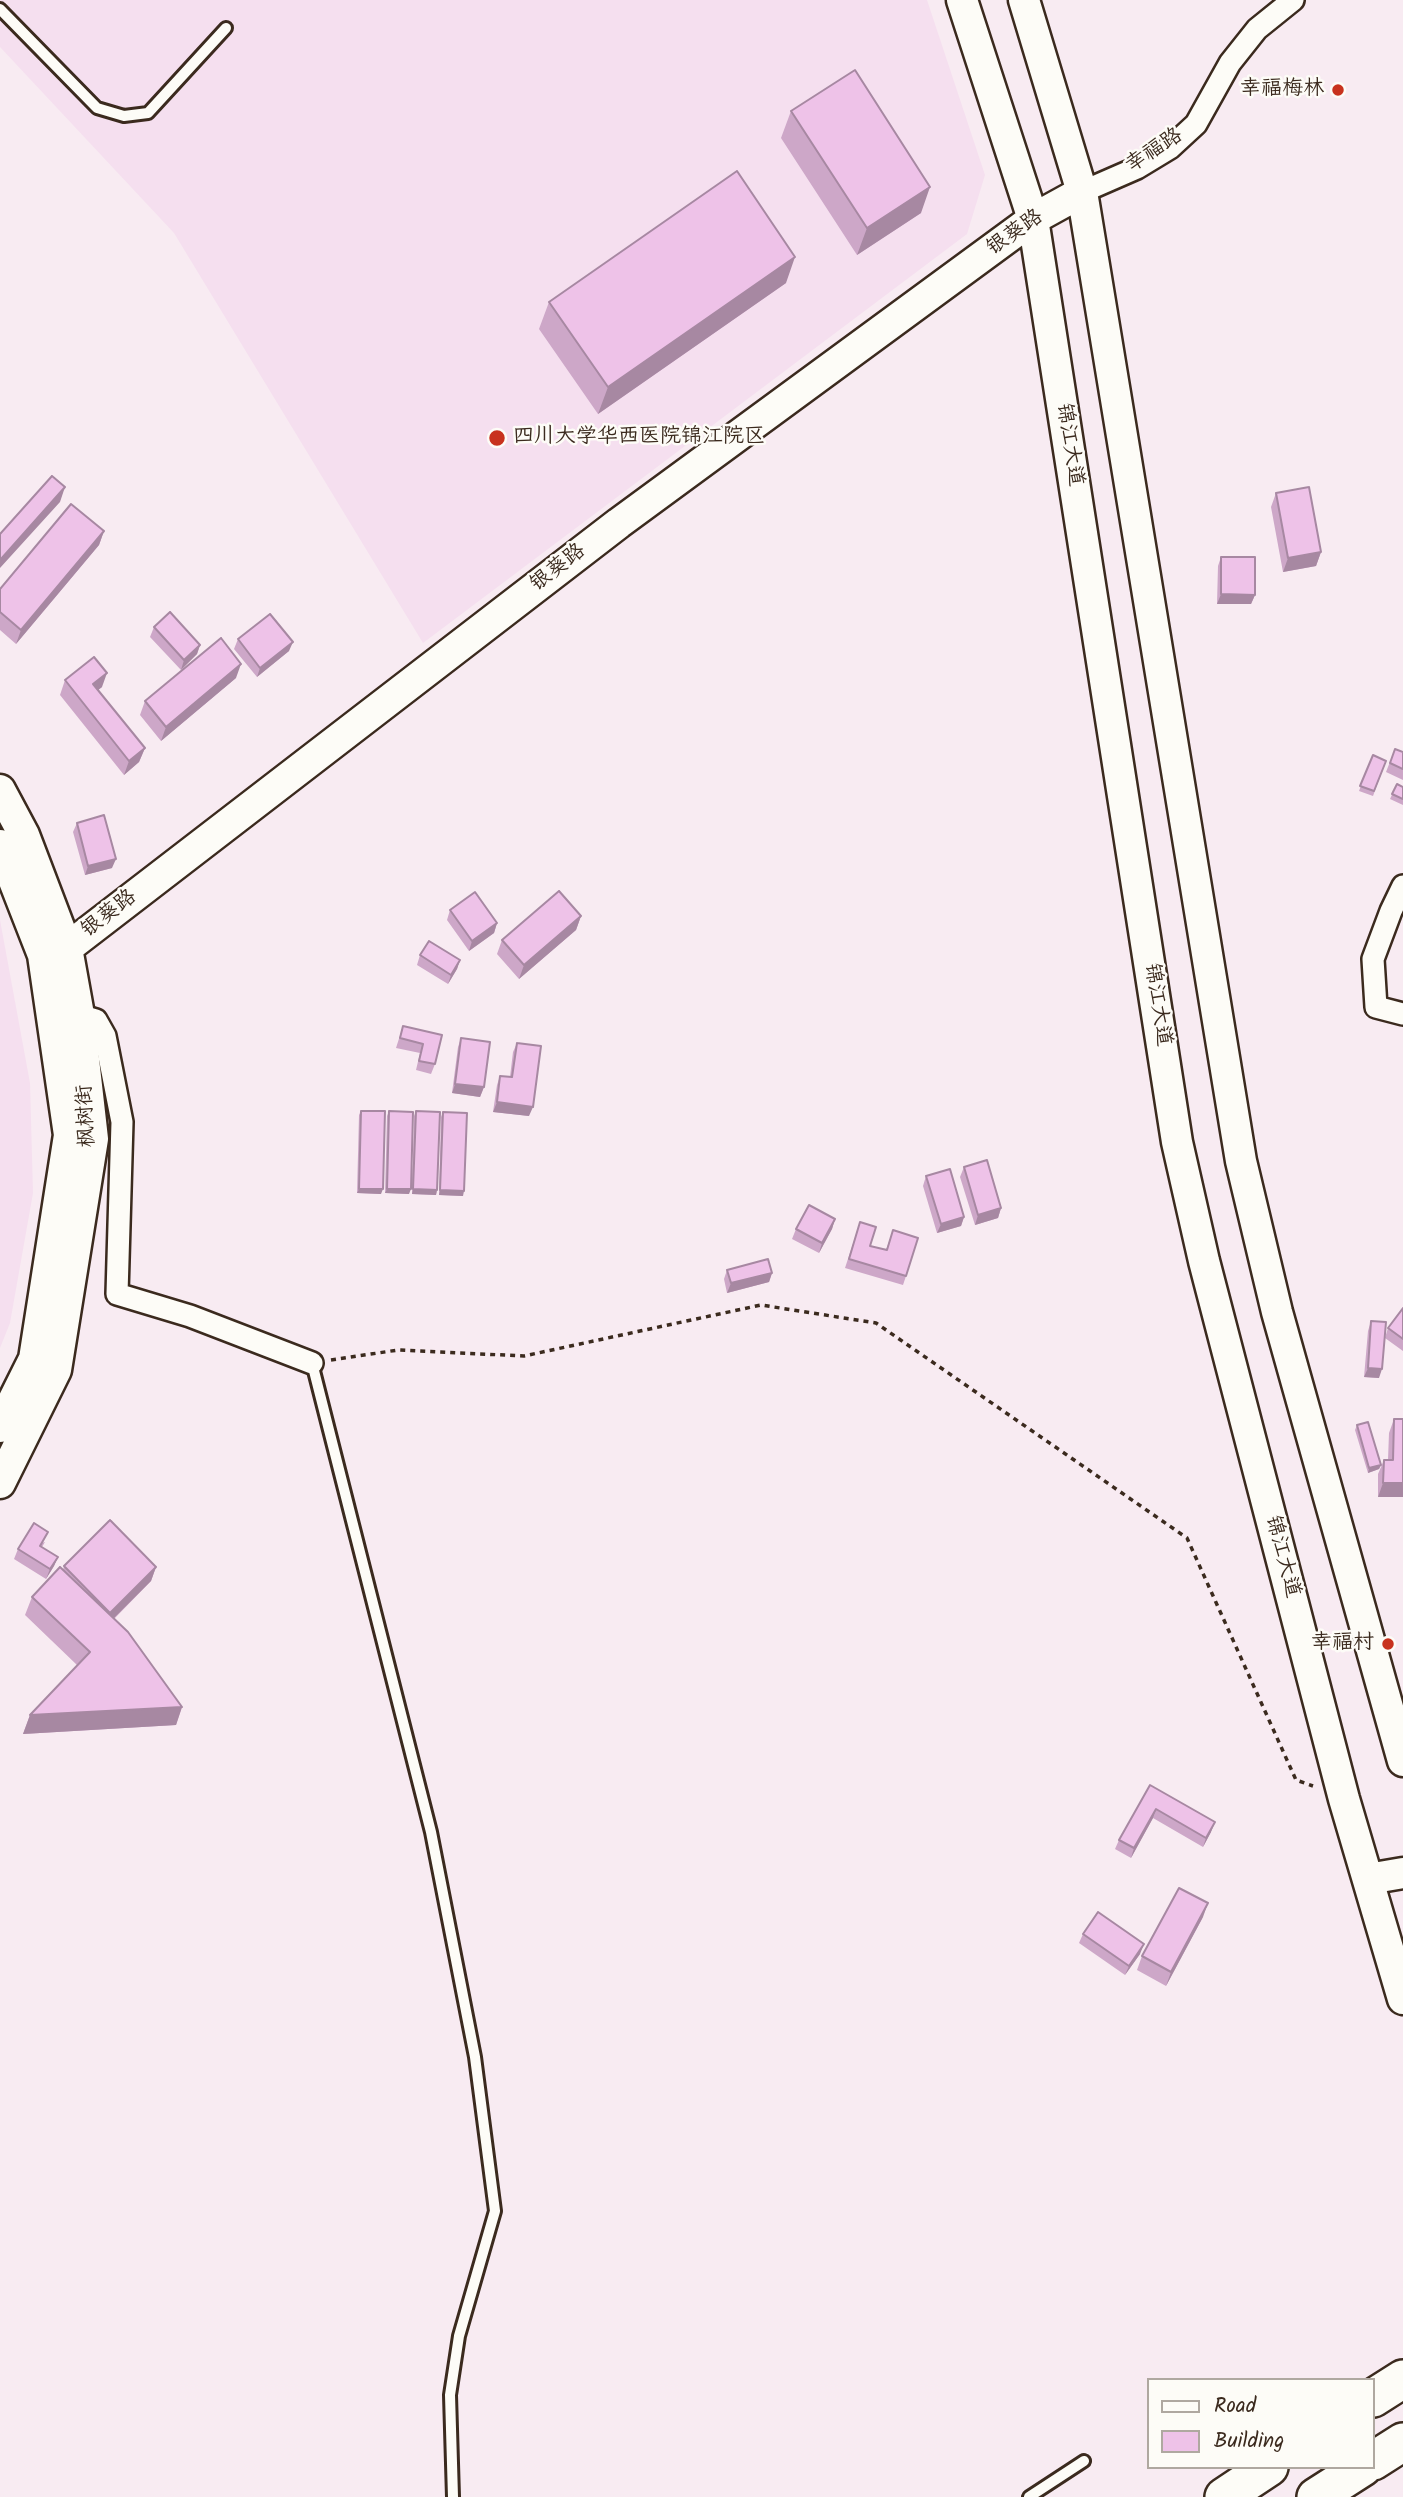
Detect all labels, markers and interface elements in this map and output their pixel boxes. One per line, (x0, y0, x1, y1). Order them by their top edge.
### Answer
place label: 幸福梅林 (1240, 77, 1324, 103)
marker: 幸福梅林 (1330, 82, 1346, 98)
street label: 幸福路 (1122, 124, 1188, 180)
street label: 银葵路 (983, 206, 1049, 262)
street label: 锦江大道 (1049, 402, 1087, 488)
place label: 四川大学华西医院锦江院区 (513, 425, 765, 451)
marker: 四川大学华西医院锦江院区 (487, 428, 507, 448)
street label: 银葵路 (526, 540, 592, 598)
street label: 银葵路 (77, 886, 143, 944)
street label: 锦江大道 (1137, 962, 1175, 1048)
street label: 枫树街 (74, 1084, 102, 1148)
street label: 锦江大道 (1258, 1513, 1304, 1601)
place label: 幸福村 (1311, 1631, 1374, 1657)
marker: 幸福村 (1380, 1636, 1396, 1652)
legend (1148, 2378, 1375, 2469)
text: Road (1214, 2390, 1256, 2423)
text: Building (1214, 2425, 1284, 2458)

